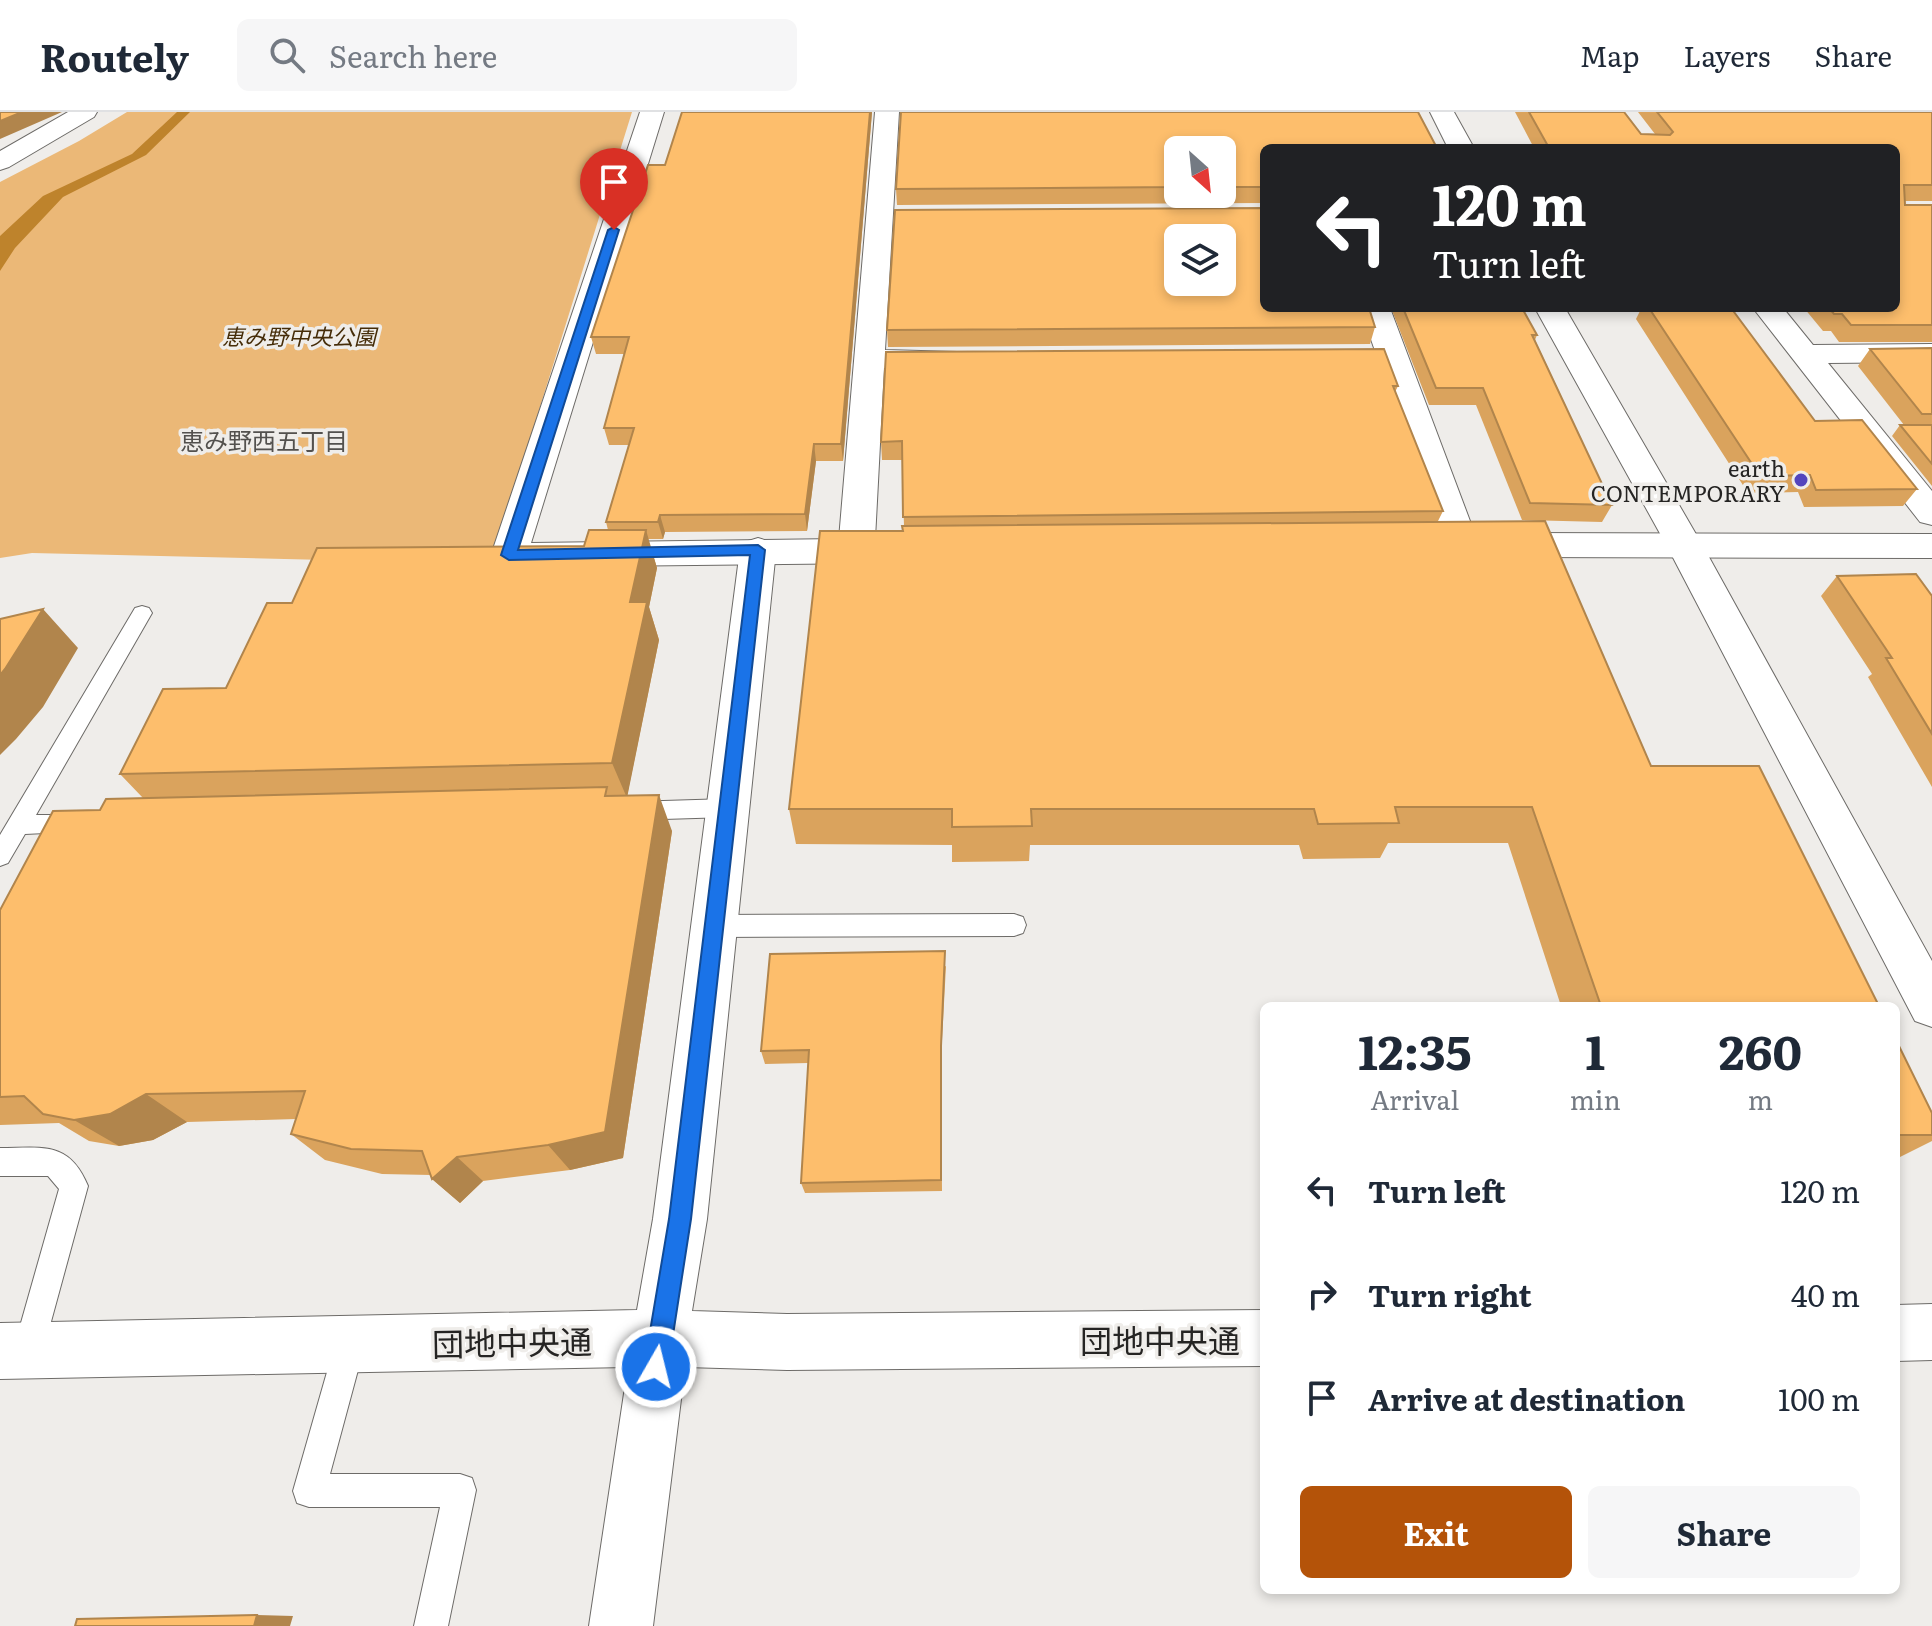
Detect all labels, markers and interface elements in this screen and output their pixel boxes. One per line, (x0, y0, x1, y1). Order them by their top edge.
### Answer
search box (237, 19, 797, 91)
text: Routely (40, 27, 189, 84)
icon: search (265, 33, 309, 77)
text: Search here (329, 33, 497, 77)
text: Map (1580, 34, 1639, 76)
text: Layers (1683, 34, 1770, 76)
text: Share (1814, 34, 1892, 76)
north arrow (1164, 136, 1236, 208)
map controls (1164, 136, 1236, 296)
pin (580, 148, 648, 230)
icon: arrive (592, 160, 636, 204)
text: 120 m (1432, 160, 1587, 243)
icon: left (1300, 176, 1404, 280)
button: layers (1164, 224, 1236, 296)
text: Turn left (1432, 236, 1586, 289)
park label: 恵み野中央公園 (222, 319, 379, 352)
district label: 恵み野西五丁目 (180, 422, 348, 457)
place label: earth CONTEMPORARY (1591, 451, 1785, 509)
marker: earth CONTEMPORARY (1792, 471, 1810, 489)
text: 12:35 (1358, 1014, 1472, 1085)
text: 1 (1585, 1014, 1605, 1085)
text: 260 (1719, 1014, 1802, 1085)
text: Arrival (1370, 1079, 1459, 1118)
text: min (1570, 1079, 1621, 1118)
text: m (1748, 1079, 1773, 1118)
icon: left (1300, 1168, 1344, 1212)
text: Turn left (1368, 1168, 1506, 1212)
text: 120 m (1780, 1168, 1860, 1212)
icon: right (1300, 1272, 1344, 1316)
text: Turn right (1368, 1272, 1532, 1316)
text: 40 m (1791, 1272, 1860, 1316)
street label: 団地中央通 (1080, 1315, 1240, 1363)
street label: 団地中央通 (432, 1316, 592, 1366)
position arrow (614, 1325, 698, 1409)
icon: arrive (1300, 1376, 1344, 1420)
text: Arrive at destination (1368, 1376, 1685, 1420)
text: 100 m (1778, 1376, 1860, 1420)
button: Exit (1300, 1486, 1572, 1578)
button: Share (1588, 1486, 1860, 1578)

